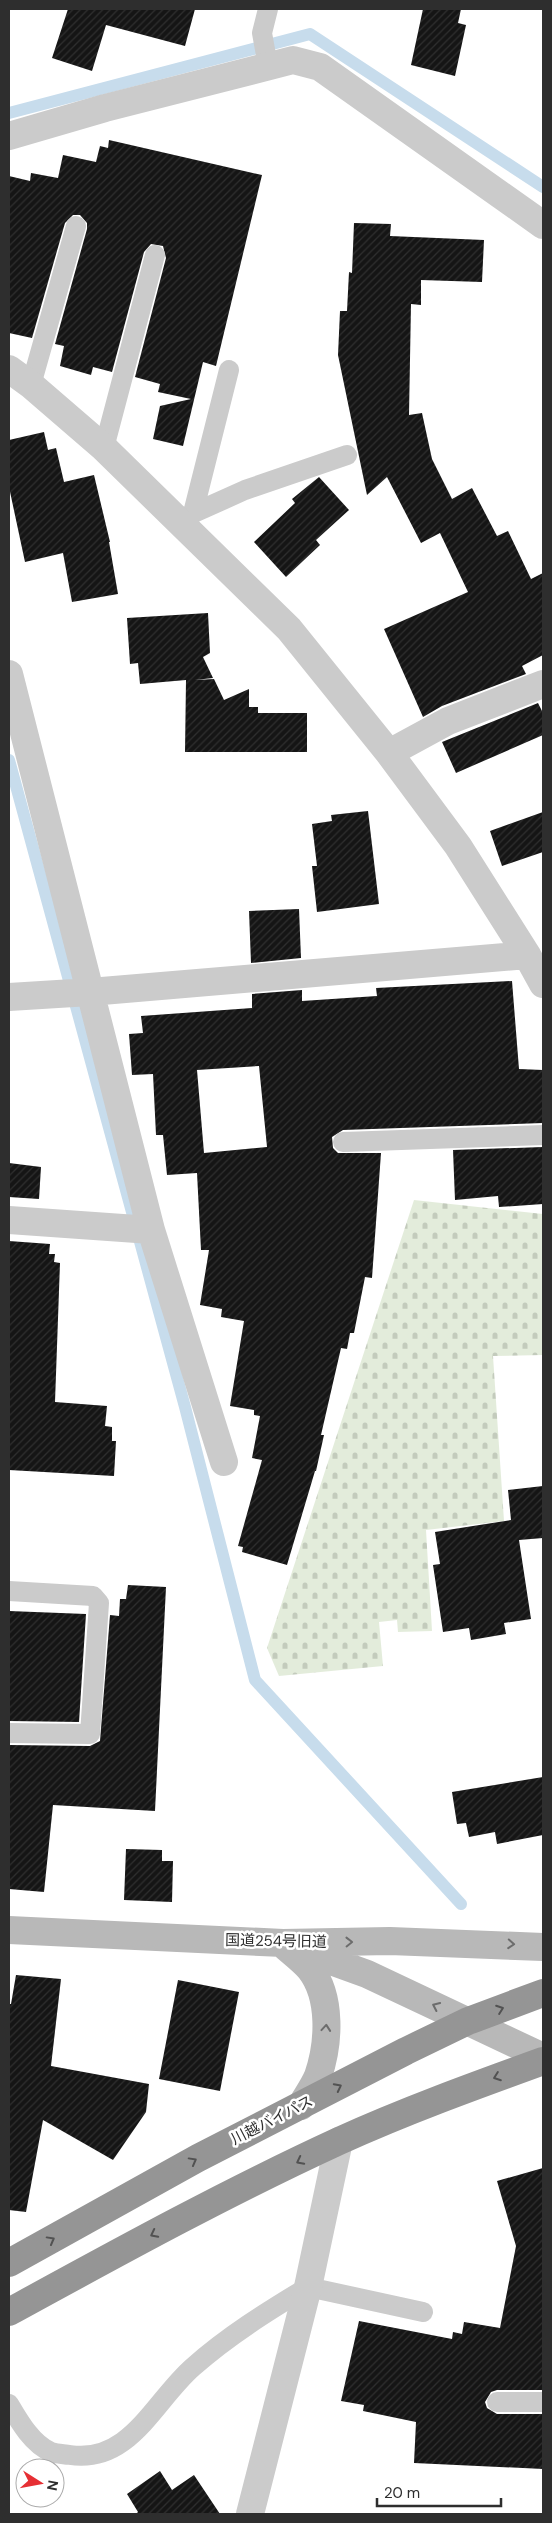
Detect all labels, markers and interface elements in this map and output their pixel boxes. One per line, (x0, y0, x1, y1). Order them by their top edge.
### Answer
street label: 国道254号旧道 (225, 1930, 327, 1952)
one-way arrow (346, 1937, 353, 1947)
one-way arrow (508, 1939, 516, 1950)
one-way arrow (432, 2002, 441, 2013)
one-way arrow (496, 2005, 504, 2015)
one-way arrow (320, 2023, 331, 2031)
one-way arrow (494, 2071, 502, 2081)
one-way arrow (333, 2083, 342, 2093)
street label: 川越バイパス (227, 2091, 317, 2149)
one-way arrow (296, 2155, 305, 2165)
one-way arrow (188, 2157, 197, 2167)
one-way arrow (151, 2228, 160, 2238)
one-way arrow (46, 2236, 55, 2246)
north arrow (15, 2458, 65, 2508)
scale bar (377, 2476, 501, 2508)
text: N (43, 2479, 63, 2492)
text: 20 m (384, 2483, 420, 2503)

